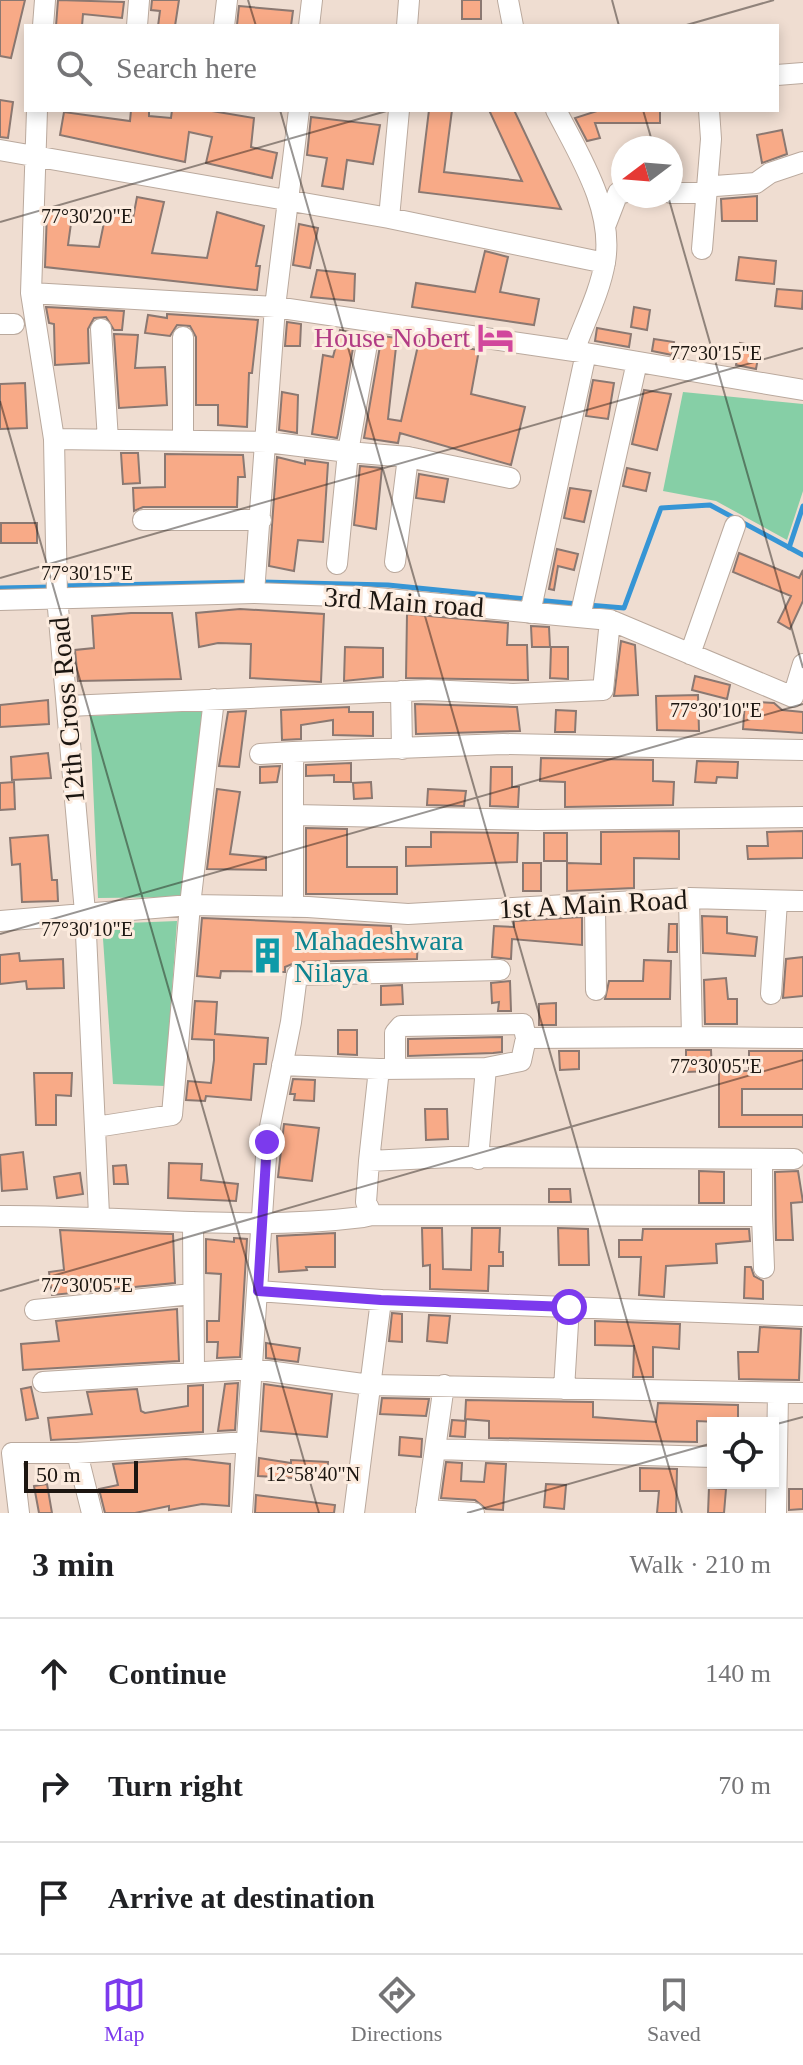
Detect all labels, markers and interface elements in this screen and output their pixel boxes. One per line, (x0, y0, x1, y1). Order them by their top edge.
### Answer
search box (24, 24, 779, 112)
icon: search (52, 46, 96, 90)
text: Search here (116, 51, 257, 84)
north arrow (611, 136, 683, 208)
text: 77°30'20"E (41, 205, 133, 227)
hotel icon: House Nobert (477, 318, 515, 356)
place label: House Nobert (314, 322, 470, 353)
text: 77°30'15"E (670, 342, 762, 364)
text: 77°30'15"E (41, 562, 133, 584)
street label: 3rd Main road (323, 581, 485, 623)
street label: 12th Cross Road (43, 616, 91, 804)
text: 77°30'10"E (670, 699, 762, 721)
street label: 1st A Main Road (498, 884, 688, 924)
text: 77°30'10"E (41, 918, 133, 940)
place label: Mahadeshwara Nilaya (294, 925, 464, 988)
building icon: Mahadeshwara Nilaya (249, 937, 287, 975)
text: 77°30'05"E (670, 1055, 762, 1077)
route end (249, 1124, 285, 1160)
text: 77°30'05"E (41, 1274, 133, 1296)
route start (551, 1289, 587, 1325)
map controls (707, 1417, 779, 1489)
button: locate (707, 1417, 779, 1489)
scale bar (24, 1457, 138, 1493)
text: 50 m (36, 1462, 81, 1487)
text: 12°58'40"N (266, 1463, 360, 1485)
text: 3 min (32, 1546, 114, 1583)
text: Walk · 210 m (629, 1550, 771, 1579)
icon: ahead (32, 1652, 76, 1696)
text: Continue (108, 1657, 226, 1690)
text: 140 m (705, 1659, 771, 1688)
icon: right (32, 1764, 76, 1808)
text: Turn right (108, 1769, 243, 1802)
text: 70 m (718, 1771, 771, 1800)
icon: arrive (32, 1876, 76, 1920)
text: Arrive at destination (108, 1881, 375, 1914)
tab: Map (102, 1973, 146, 2047)
tab: Directions (351, 1973, 442, 2047)
tab: Saved (647, 1973, 701, 2047)

